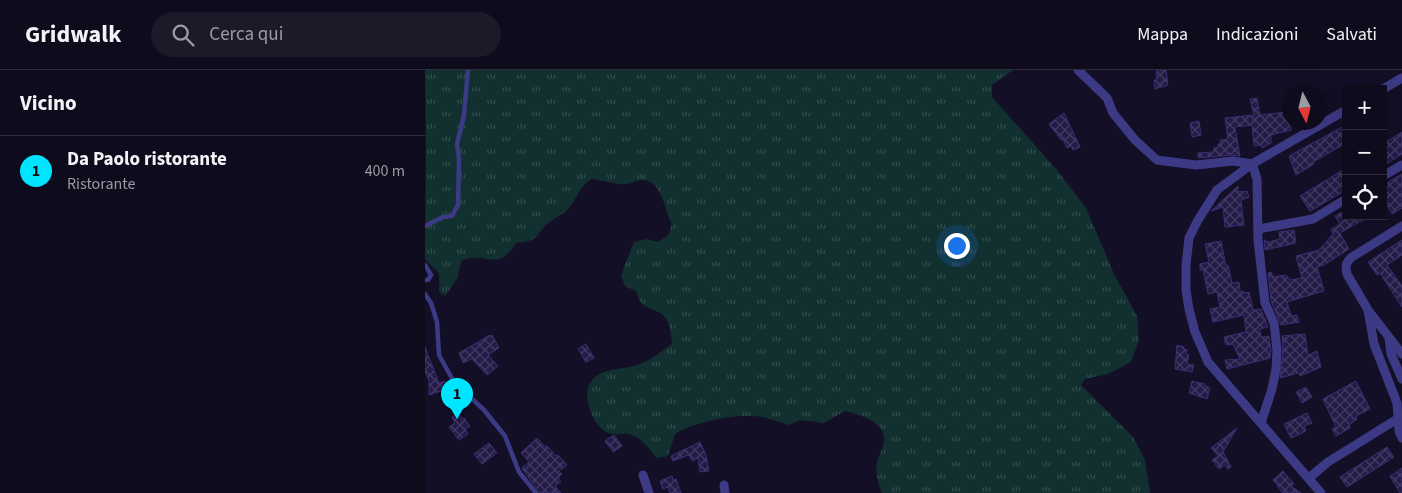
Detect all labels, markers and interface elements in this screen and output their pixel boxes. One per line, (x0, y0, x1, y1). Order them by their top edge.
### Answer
search box (151, 12, 501, 57)
text: Gridwalk (25, 17, 121, 52)
icon: search (169, 21, 197, 49)
text: Cerca qui (209, 21, 283, 48)
text: Mappa (1137, 22, 1188, 47)
text: Indicazioni (1216, 22, 1298, 47)
text: Salvati (1326, 22, 1377, 47)
north arrow (1282, 85, 1327, 130)
map controls (1342, 85, 1387, 220)
button: + (1342, 85, 1387, 130)
text: Vicino (20, 88, 77, 118)
button: − (1342, 130, 1387, 175)
text: Da Paolo ristorante (67, 146, 227, 173)
text: 1 (32, 160, 40, 182)
text: 400 m (365, 160, 405, 182)
text: Ristorante (67, 173, 135, 195)
button: locate (1342, 175, 1387, 220)
your location (944, 233, 970, 259)
pin: 1 (441, 378, 473, 419)

